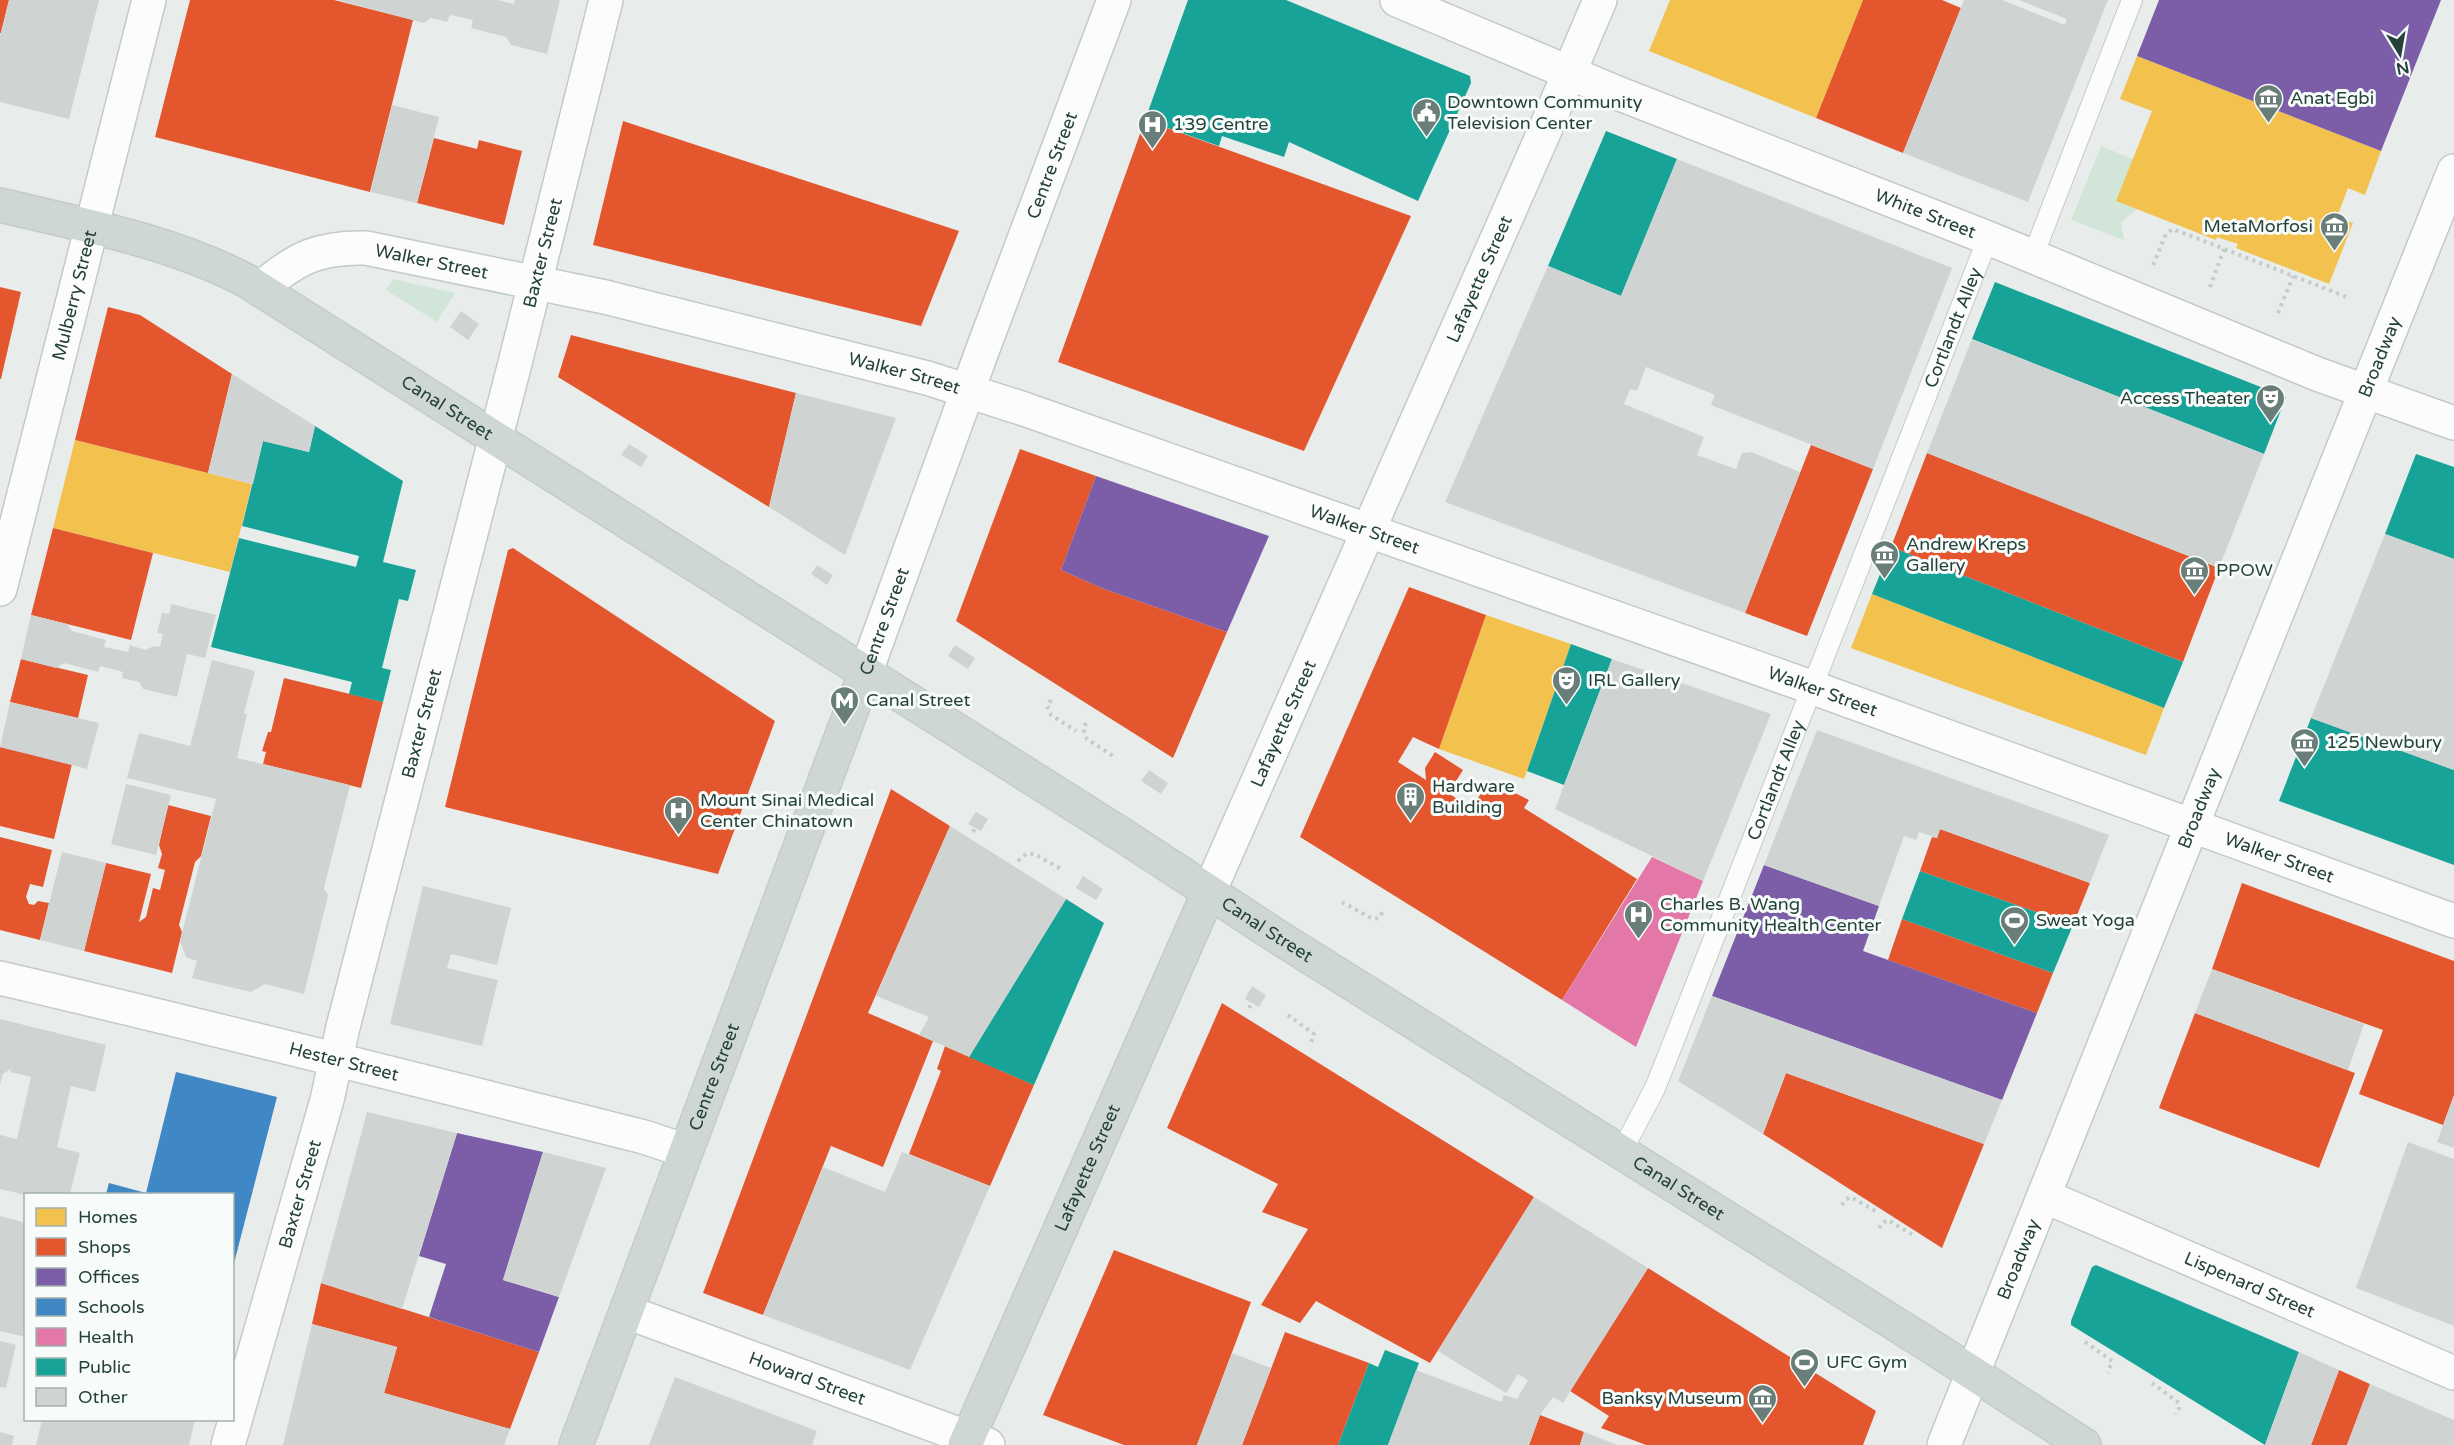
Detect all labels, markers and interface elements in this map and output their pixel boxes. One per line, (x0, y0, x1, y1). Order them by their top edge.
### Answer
north arrow (2370, 24, 2430, 84)
text: N (2394, 57, 2411, 79)
museum icon: Anat Egbi (2253, 82, 2285, 124)
place label: Anat Egbi (2290, 87, 2374, 109)
place label: Downtown Community Television Center (1447, 91, 1643, 134)
public building icon: Downtown Community Television Center (1410, 96, 1442, 138)
street label: Centre Street (1022, 108, 1082, 222)
hospital icon: 139 Centre (1136, 108, 1168, 150)
place label: 139 Centre (1173, 113, 1268, 135)
street label: White Street (1872, 184, 1979, 243)
street label: Baxter Street (518, 196, 567, 310)
museum icon: MetaMorfosi (2318, 210, 2350, 252)
street label: Lafayette Street (1442, 212, 1517, 346)
place label: MetaMorfosi (2204, 215, 2313, 237)
street label: Mulberry Street (47, 228, 101, 363)
street label: Walker Street (373, 239, 490, 284)
street label: Cortlandt Alley (1919, 264, 1987, 391)
street label: Broadway (2354, 313, 2406, 401)
street label: Walker Street (846, 348, 963, 399)
street label: Canal Street (397, 370, 497, 445)
theatre icon: Access Theater (2255, 382, 2287, 424)
place label: Access Theater (2120, 387, 2250, 409)
street label: Walker Street (1306, 500, 1422, 559)
place label: Andrew Kreps Gallery (1906, 533, 2026, 576)
museum icon: Andrew Kreps Gallery (1869, 538, 1901, 580)
museum icon: PPOW (2179, 554, 2211, 596)
place label: PPOW (2216, 559, 2273, 581)
street label: Centre Street (854, 564, 914, 678)
street label: Lafayette Street (1246, 657, 1321, 791)
street label: Walker Street (1765, 662, 1881, 721)
theatre icon: IRL Gallery (1551, 664, 1583, 706)
street label: Baxter Street (397, 666, 446, 781)
place label: IRL Gallery (1588, 669, 1681, 691)
metro station icon: Canal Street (829, 684, 861, 726)
place label: Canal Street (866, 689, 970, 711)
street label: Cortlandt Alley (1742, 716, 1809, 844)
museum icon: 125 Newbury (2289, 726, 2321, 768)
place label: 125 Newbury (2326, 731, 2442, 753)
street label: Broadway (2173, 764, 2225, 852)
place label: Hardware Building (1432, 775, 1515, 818)
building icon: Hardware Building (1395, 780, 1427, 822)
place label: Mount Sinai Medical Center Chinatown (700, 789, 874, 832)
hospital icon: Mount Sinai Medical Center Chinatown (663, 794, 695, 836)
street label: Walker Street (2221, 827, 2337, 887)
street label: Canal Street (1217, 892, 1317, 967)
place label: Charles B. Wang Community Health Center (1660, 893, 1881, 936)
hospital icon: Charles B. Wang Community Health Center (1623, 898, 1655, 940)
sports icon: Sweat Yoga (1999, 904, 2031, 946)
place label: Sweat Yoga (2036, 909, 2135, 931)
street label: Centre Street (684, 1020, 744, 1134)
street label: Hester Street (287, 1037, 401, 1086)
street label: Lafayette Street (1050, 1101, 1125, 1235)
street label: Baxter Street (274, 1137, 326, 1251)
street label: Canal Street (1629, 1151, 1729, 1225)
legend (24, 1193, 234, 1421)
text: Homes (78, 1206, 138, 1228)
street label: Broadway (1992, 1215, 2044, 1303)
text: Shops (78, 1236, 131, 1258)
street label: Lispenard Street (2181, 1247, 2319, 1323)
text: Offices (78, 1266, 140, 1288)
text: Schools (78, 1296, 145, 1318)
text: Health (78, 1326, 134, 1348)
sports icon: UFC Gym (1789, 1346, 1821, 1388)
street label: Howard Street (746, 1347, 869, 1410)
place label: UFC Gym (1826, 1351, 1907, 1373)
text: Public (78, 1356, 131, 1378)
museum icon: Banksy Museum (1747, 1382, 1779, 1424)
text: Other (78, 1386, 128, 1408)
place label: Banksy Museum (1601, 1387, 1742, 1409)

